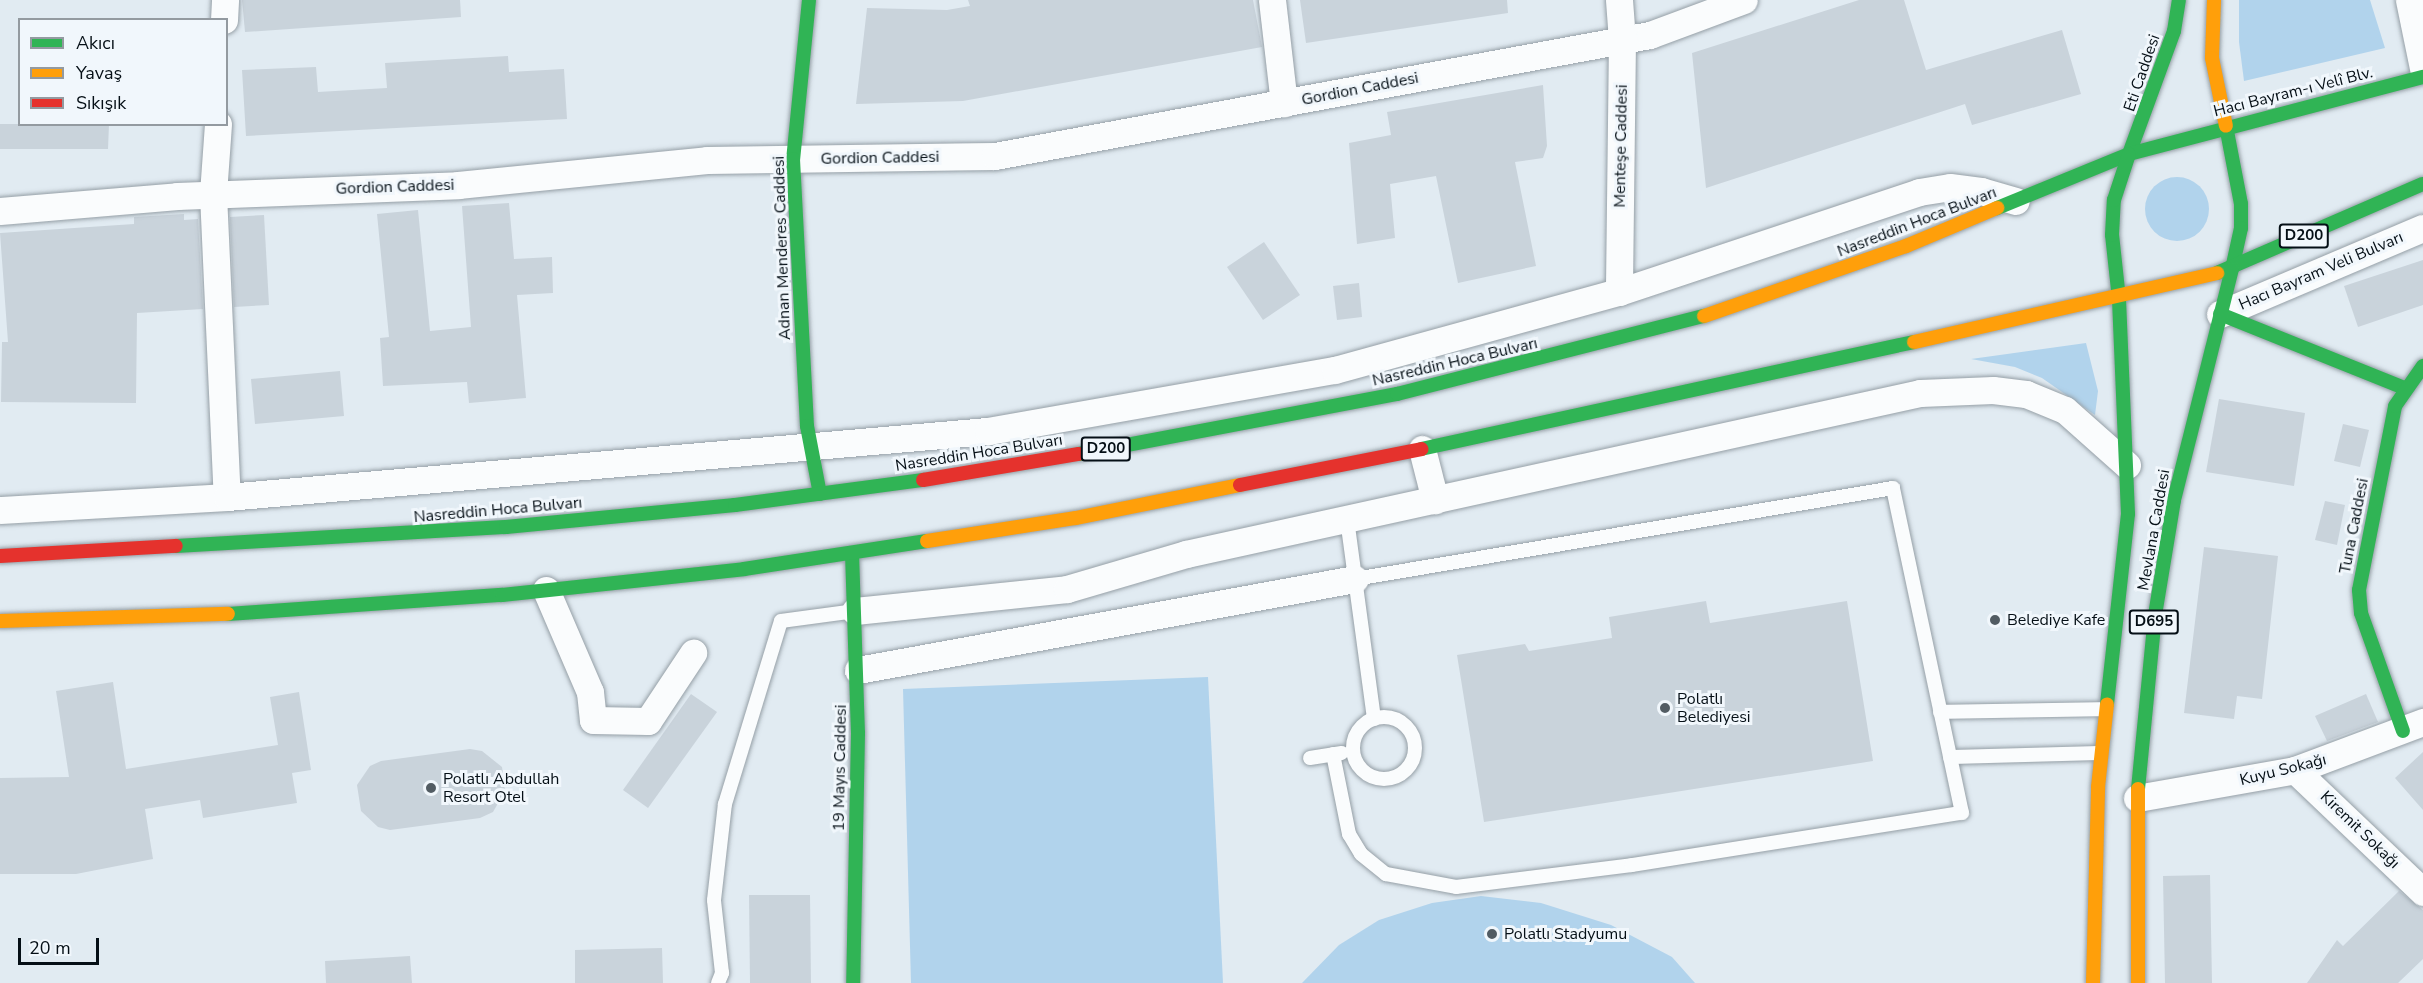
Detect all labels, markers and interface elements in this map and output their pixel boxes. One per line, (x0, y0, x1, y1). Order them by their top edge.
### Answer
legend (18, 18, 228, 126)
text: Akıcı (76, 31, 115, 55)
street label: Eti Caddesi (2120, 32, 2164, 114)
text: Yavaş (76, 61, 122, 85)
street label: Hacı Bayram-ı Velî Blv. (2211, 63, 2375, 121)
street label: Gordion Caddesi (1300, 68, 1420, 110)
street label: Menteşe Caddesi (1610, 84, 1632, 208)
text: Sıkışık (76, 91, 126, 115)
street label: Gordion Caddesi (820, 147, 940, 169)
street label: Adnan Menderes Caddesi (769, 156, 795, 340)
street label: Gordion Caddesi (335, 175, 455, 199)
street label: Nasreddin Hoca Bulvarı (1835, 183, 1999, 261)
road number: D200 (2278, 224, 2330, 248)
street label: Hacı Bayram Veli Bulvarı (2236, 228, 2406, 314)
street label: Nasreddin Hoca Bulvarı (1370, 334, 1540, 390)
street label: Nasreddin Hoca Bulvarı (894, 430, 1064, 476)
road number: D200 (1080, 437, 1132, 461)
street label: Mevlana Caddesi (2134, 468, 2174, 592)
street label: Tuna Caddesi (2335, 477, 2373, 575)
street label: Nasreddin Hoca Bulvarı (413, 493, 583, 527)
place label: Belediye Kafe (2007, 610, 2105, 630)
road number: D695 (2128, 610, 2180, 634)
marker: Belediye Kafe (1988, 613, 2002, 627)
place label: Polatlı Belediyesi (1677, 689, 1751, 727)
marker: Polatlı Belediyesi (1658, 701, 1672, 715)
street label: 19 Mayıs Caddesi (829, 704, 851, 832)
street label: Kuyu Sokağı (2238, 750, 2328, 790)
place label: Polatlı Abdullah Resort Otel (443, 769, 559, 807)
marker: Polatlı Abdullah Resort Otel (424, 781, 438, 795)
street label: Kiremit Sokağı (2316, 787, 2404, 873)
place label: Polatlı Stadyumu (1504, 924, 1627, 944)
scale bar (21, 926, 102, 964)
marker: Polatlı Stadyumu (1485, 927, 1499, 941)
text: 20 m (29, 936, 71, 960)

